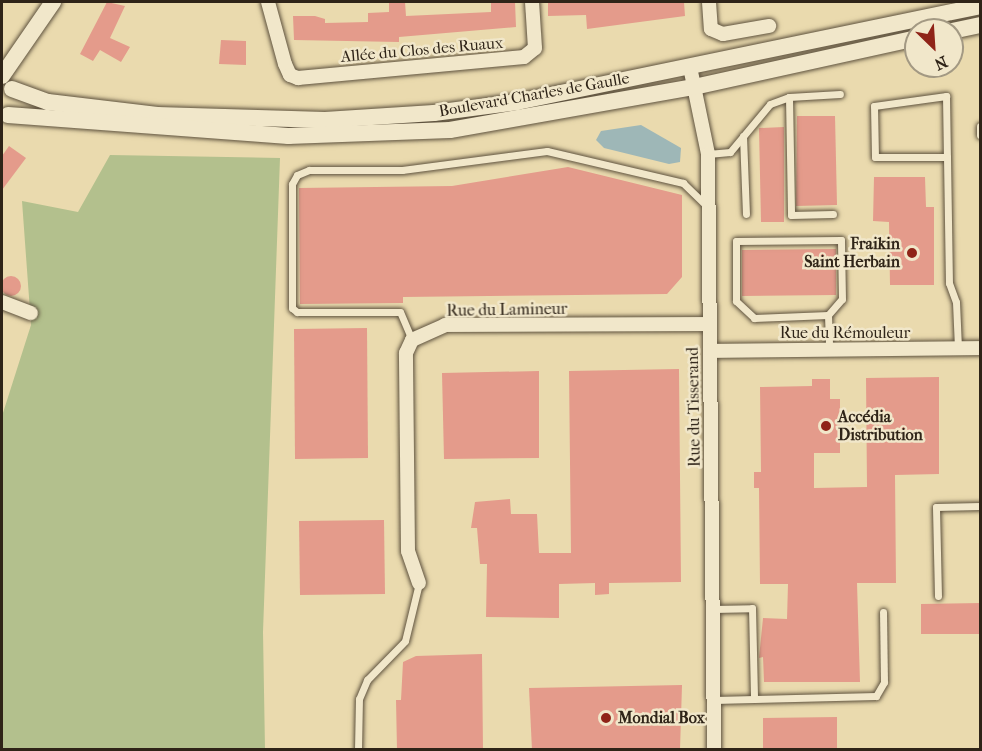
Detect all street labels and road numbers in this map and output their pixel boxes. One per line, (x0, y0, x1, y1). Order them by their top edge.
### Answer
street label: Allée du Clos des Ruaux (340, 33, 504, 67)
street label: Boulevard Charles de Gaulle (437, 69, 631, 121)
street label: Rue du Lamineur (446, 299, 568, 321)
street label: Rue du Rémouleur (780, 323, 910, 343)
street label: Rue du Tisserand (683, 347, 705, 467)

